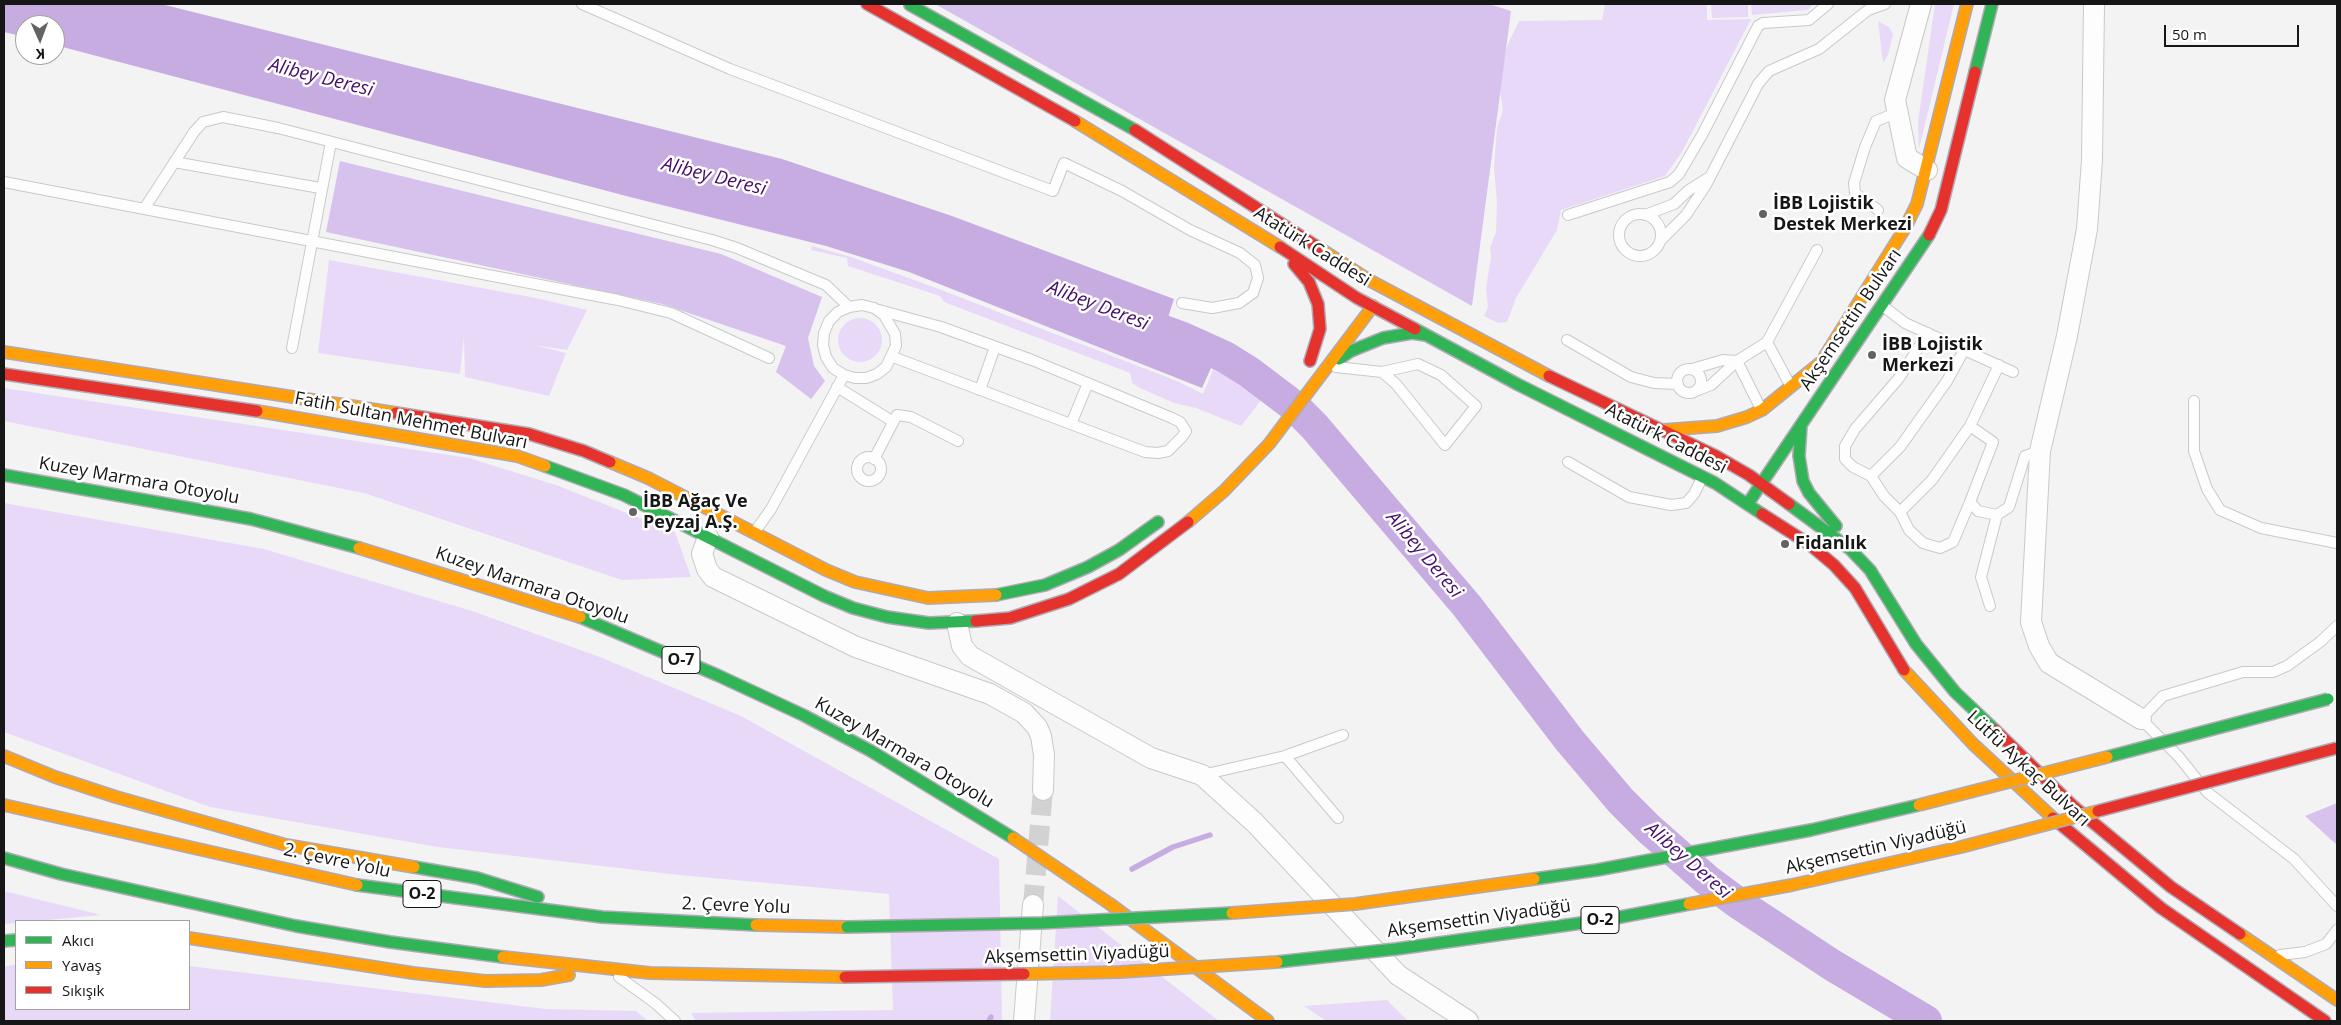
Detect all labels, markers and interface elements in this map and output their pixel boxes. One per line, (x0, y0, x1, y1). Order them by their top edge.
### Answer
north arrow (15, 15, 65, 65)
scale bar (2166, 15, 2301, 47)
text: 50 m (2172, 24, 2207, 44)
text: K (36, 45, 45, 64)
water label: Alibey Deresi (267, 54, 375, 102)
water label: Alibey Deresi (660, 153, 768, 201)
place label: İBB Lojistik Destek Merkezi (1773, 193, 1912, 235)
street label: Atatürk Caddesi (1250, 203, 1374, 291)
marker: İBB Lojistik Destek Merkezi (1757, 208, 1769, 220)
street label: Akşemsettin Bulvarı (1796, 245, 1906, 395)
water label: Alibey Deresi (1044, 276, 1152, 336)
place label: İBB Lojistik Merkezi (1882, 334, 1983, 376)
marker: İBB Lojistik Merkezi (1866, 349, 1878, 361)
street label: Fatih Sultan Mehmet Bulvarı (293, 388, 529, 454)
street label: Atatürk Caddesi (1602, 399, 1730, 479)
street label: Kuzey Marmara Otoyolu (37, 453, 241, 509)
place label: İBB Ağaç Ve Peyzaj A.Ş. (643, 491, 748, 534)
marker: İBB Ağaç Ve Peyzaj A.Ş. (627, 506, 639, 518)
water label: Alibey Deresi (1381, 507, 1467, 603)
place label: Fidanlık (1795, 533, 1867, 555)
marker: Fidanlık (1779, 538, 1791, 550)
street label: Kuzey Marmara Otoyolu (432, 543, 632, 629)
road number: O-7 (662, 646, 700, 674)
street label: Kuzey Marmara Otoyolu (811, 693, 997, 813)
street label: Lütfü Aykaç Bulvarı (1962, 707, 2094, 831)
water label: Alibey Deresi (1640, 817, 1736, 905)
street label: Akşemsettin Viyadüğü (1783, 817, 1969, 879)
street label: 2. Çevre Yolu (282, 839, 392, 883)
road number: O-2 (403, 881, 441, 908)
street label: 2. Çevre Yolu (681, 893, 791, 919)
street label: Akşemsettin Viyadüğü (1386, 895, 1572, 943)
road number: O-2 (1581, 906, 1619, 934)
legend (15, 920, 190, 1010)
text: Akıcı (62, 930, 94, 950)
street label: Akşemsettin Viyadüğü (984, 941, 1170, 969)
text: Yavaş (62, 955, 102, 975)
text: Sıkışık (62, 980, 105, 1000)

